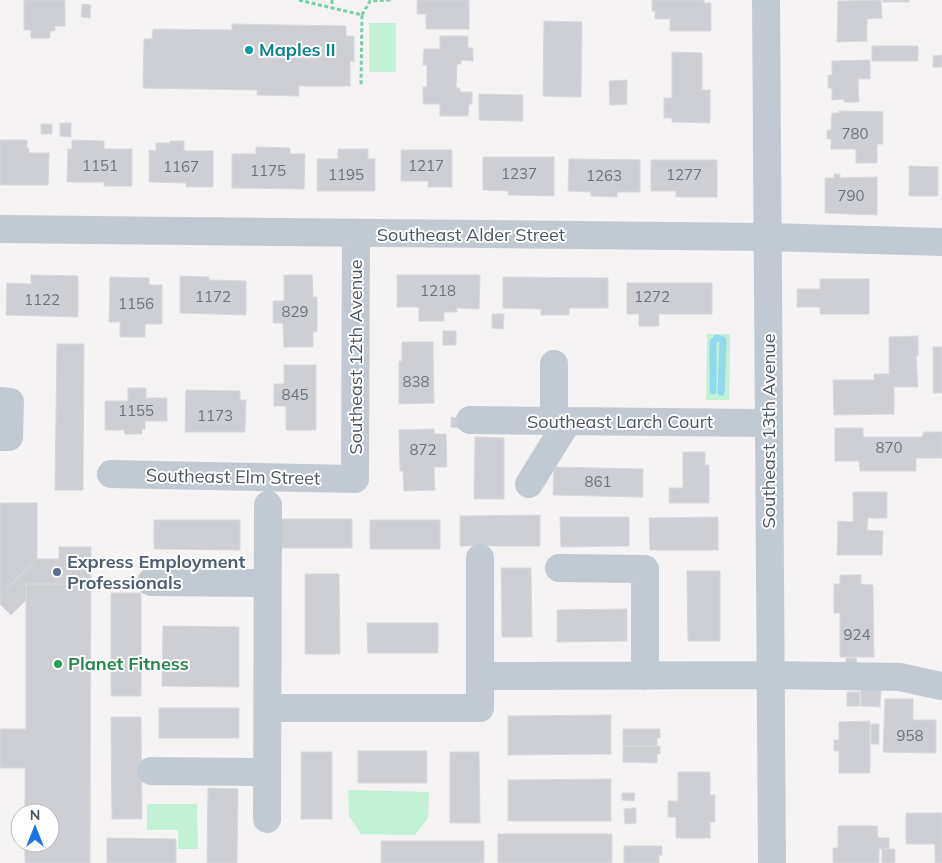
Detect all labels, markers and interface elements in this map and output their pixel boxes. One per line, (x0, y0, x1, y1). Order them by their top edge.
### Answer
place label: Maples II (259, 38, 336, 61)
marker: Maples II (243, 44, 255, 56)
house number: 780 (841, 124, 869, 143)
house number: 1151 (82, 156, 118, 175)
house number: 1217 (408, 156, 444, 175)
house number: 1167 (163, 157, 199, 176)
house number: 1175 (250, 161, 286, 180)
house number: 1237 (501, 164, 537, 183)
house number: 1195 (328, 165, 364, 184)
house number: 1277 (666, 165, 702, 184)
house number: 1263 (586, 166, 622, 185)
house number: 790 (837, 186, 865, 205)
street label: Southeast Alder Street (377, 223, 565, 246)
street label: Southeast 12th Avenue (344, 260, 367, 455)
house number: 1218 (420, 281, 456, 300)
house number: 1172 (195, 287, 231, 306)
house number: 1272 (634, 287, 670, 306)
house number: 1122 (24, 290, 60, 309)
house number: 1156 (118, 294, 154, 313)
house number: 829 (281, 302, 309, 321)
street label: Southeast 13th Avenue (757, 334, 780, 529)
house number: 838 (402, 372, 430, 391)
house number: 845 (281, 385, 309, 404)
house number: 1155 (118, 401, 154, 420)
house number: 1173 (197, 406, 233, 425)
street label: Southeast Larch Court (527, 410, 713, 433)
house number: 870 (875, 438, 903, 457)
house number: 872 (409, 440, 437, 459)
street label: Southeast Elm Street (146, 463, 320, 490)
house number: 861 (584, 472, 612, 491)
place label: Express Employment Professionals (67, 550, 245, 594)
marker: Express Employment Professionals (51, 566, 63, 578)
house number: 924 (843, 625, 871, 644)
place label: Planet Fitness (68, 652, 189, 675)
marker: Planet Fitness (52, 658, 64, 670)
house number: 958 (896, 726, 924, 745)
north arrow (10, 803, 60, 853)
text: N (30, 806, 40, 824)

